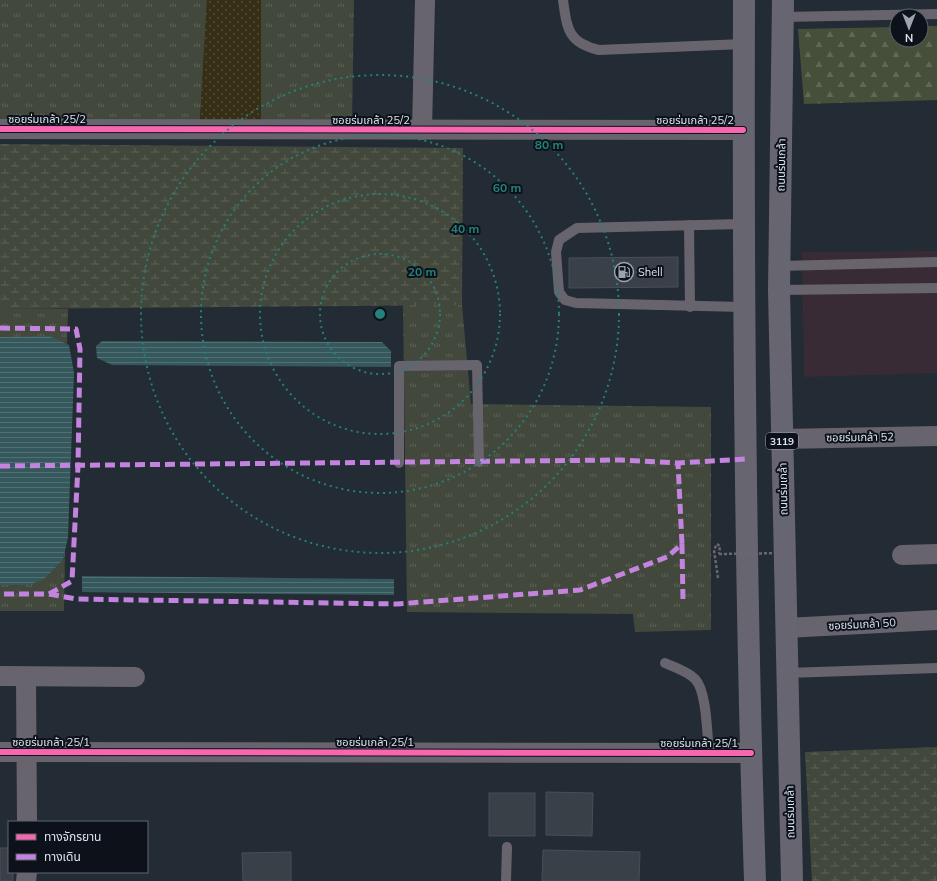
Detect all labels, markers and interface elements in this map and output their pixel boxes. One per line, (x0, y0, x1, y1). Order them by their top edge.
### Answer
north arrow (889, 8, 929, 48)
text: N (905, 31, 913, 45)
street label: ซอยร่มเกล้า 25/2 (8, 112, 86, 126)
street label: ซอยร่มเกล้า 25/2 (332, 113, 410, 127)
street label: ซอยร่มเกล้า 25/2 (656, 113, 734, 127)
text: 80 m (535, 137, 563, 152)
street label: ถนนร่มเกล้า (774, 138, 788, 192)
text: 60 m (493, 180, 521, 195)
text: 40 m (451, 221, 479, 236)
fuel station icon: Shell (613, 261, 635, 283)
text: 20 m (408, 264, 436, 279)
place label: Shell (638, 265, 663, 279)
centre of rings (373, 307, 387, 321)
street label: ซอยร่มเกล้า 52 (826, 429, 894, 445)
road number: 3119 (766, 433, 798, 449)
street label: ถนนร่มเกล้า (776, 462, 790, 516)
street label: ซอยร่มเกล้า 50 (828, 615, 897, 633)
street label: ซอยร่มเกล้า 25/1 (12, 735, 90, 749)
street label: ซอยร่มเกล้า 25/1 (336, 735, 414, 749)
street label: ซอยร่มเกล้า 25/1 (660, 736, 738, 750)
street label: ถนนร่มเกล้า (783, 785, 797, 839)
legend (8, 821, 148, 873)
text: ทางจักรยาน (44, 829, 101, 844)
text: ทางเดิน (44, 849, 81, 864)

